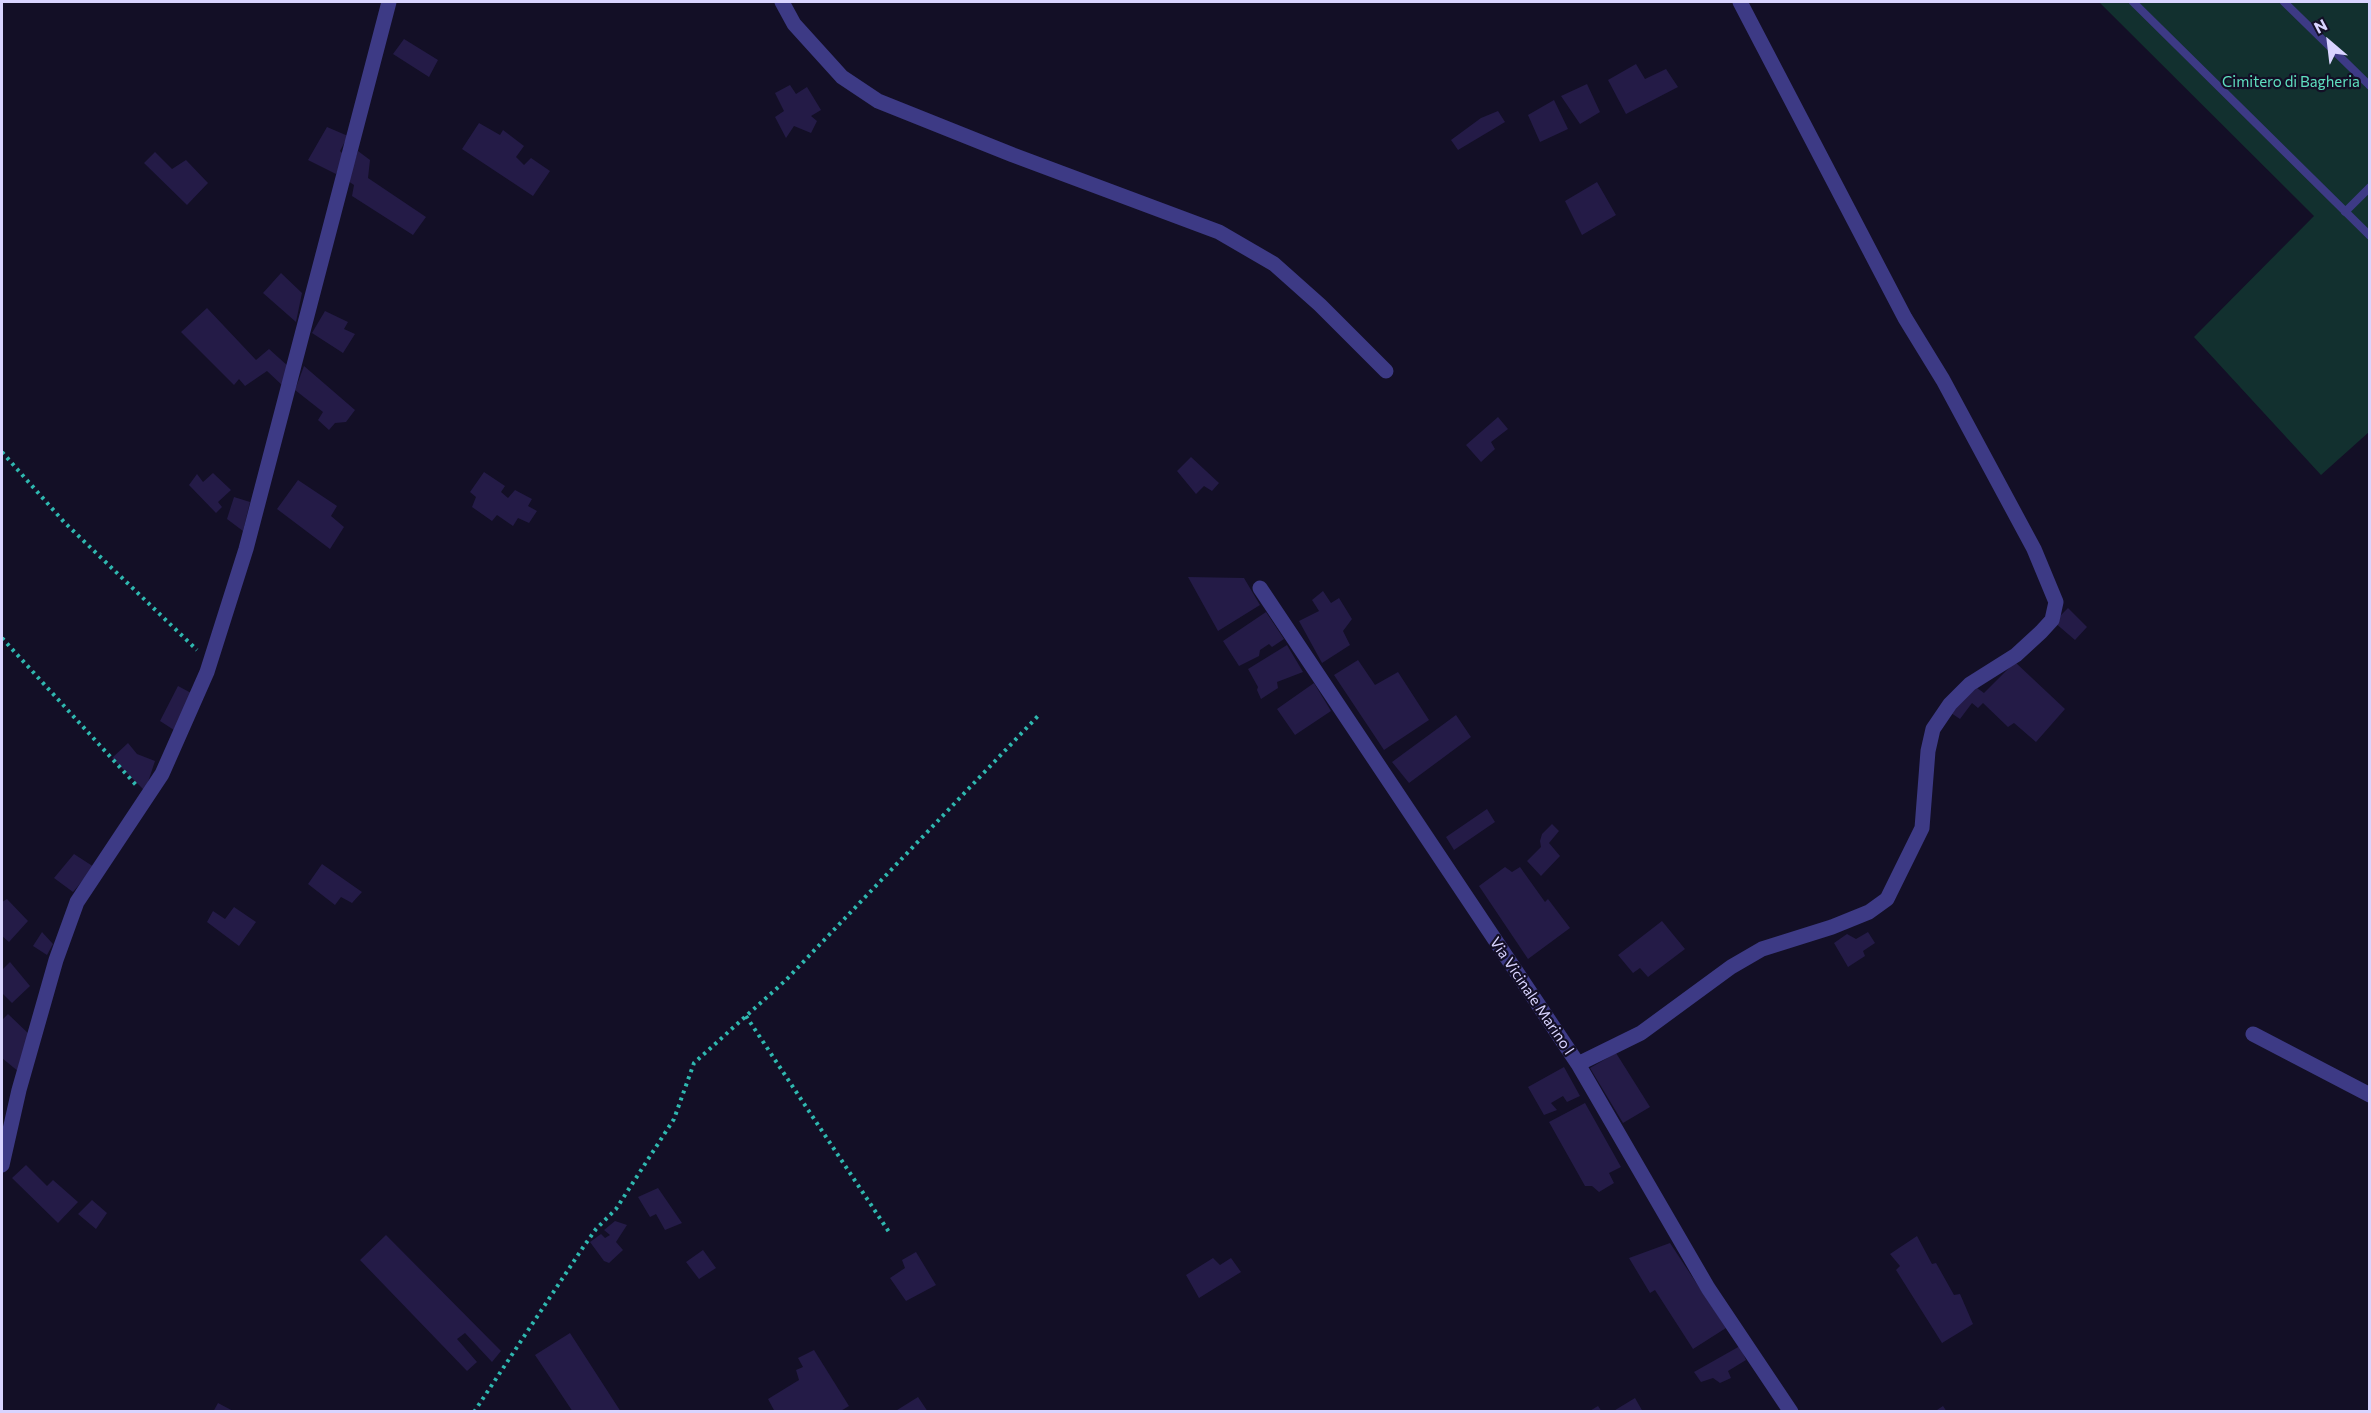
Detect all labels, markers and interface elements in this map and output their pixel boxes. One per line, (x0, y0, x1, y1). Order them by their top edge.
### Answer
north arrow (2299, 12, 2359, 72)
text: N (2311, 14, 2330, 37)
park label: Cimitero di Bagheria (2222, 73, 2360, 91)
street label: Via Vicinale Marino I (1486, 934, 1578, 1058)

